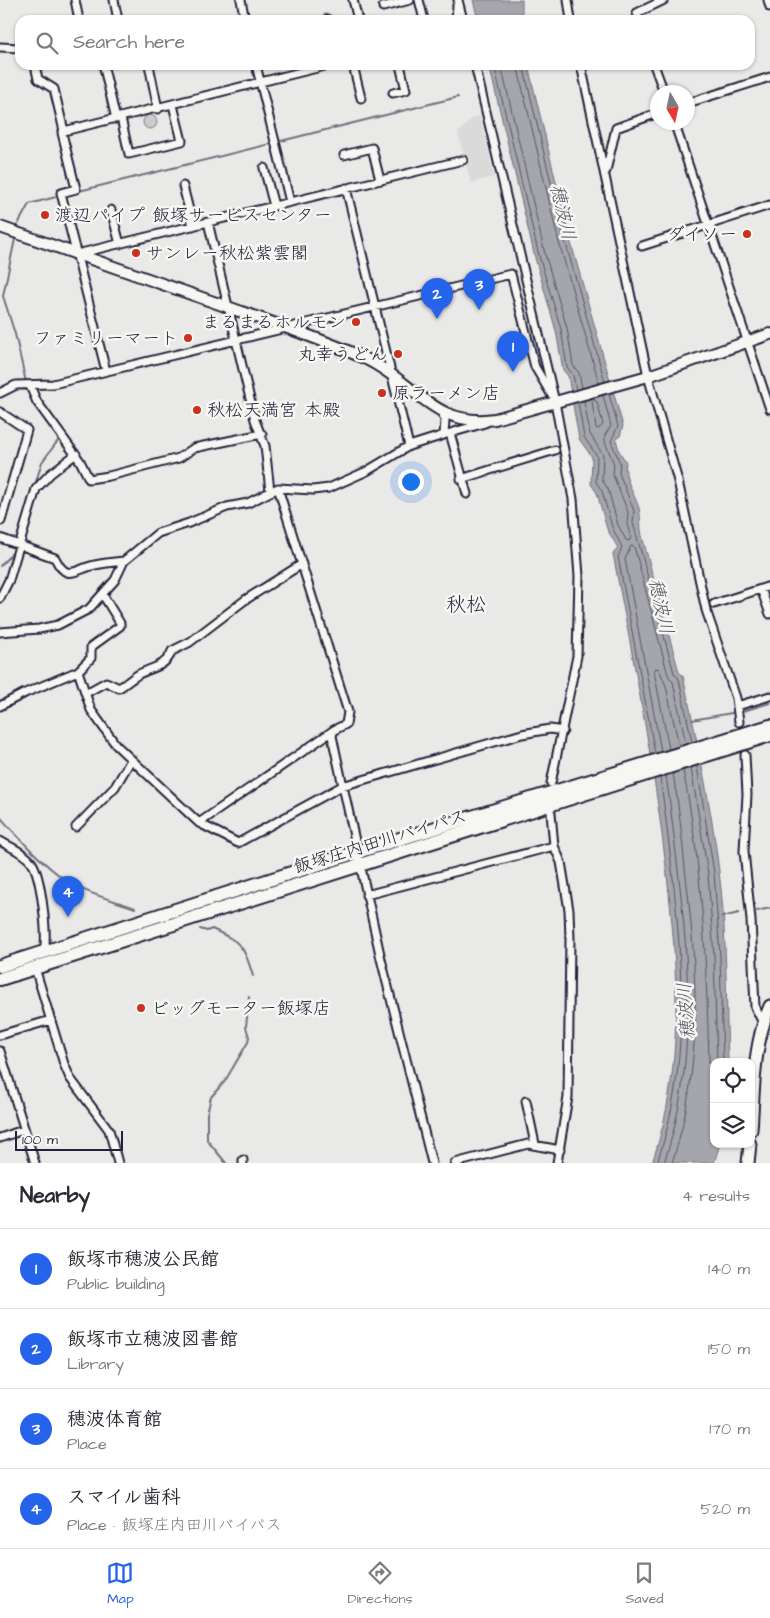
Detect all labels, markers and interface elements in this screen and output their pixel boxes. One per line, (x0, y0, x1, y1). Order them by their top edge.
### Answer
search box (15, 15, 755, 70)
icon: search (33, 29, 61, 57)
text: Search here (73, 29, 185, 56)
north arrow (650, 85, 695, 130)
water label: 穂波川 (543, 182, 582, 243)
place label: 渡辺パイプ 飯塚サービスセンター (55, 203, 332, 228)
marker: 渡辺パイプ 飯塚サービスセンター (39, 209, 51, 221)
place label: ダイソー (667, 222, 737, 247)
marker: ダイソー (741, 228, 753, 240)
place label: サンレー秋松紫雲閣 (146, 241, 309, 266)
marker: サンレー秋松紫雲閣 (130, 247, 142, 259)
pin: 3 (463, 269, 495, 310)
pin: 2 (421, 278, 453, 319)
place label: まるまるホルモン (202, 310, 346, 335)
marker: まるまるホルモン (350, 316, 362, 328)
place label: ファミリーマート (34, 326, 178, 351)
pin: 1 (497, 331, 529, 372)
marker: ファミリーマート (182, 332, 194, 344)
place label: 丸幸うどん (298, 342, 388, 367)
marker: 丸幸うどん (392, 348, 404, 360)
place label: 原ラーメン店 (392, 381, 500, 406)
marker: 原ラーメン店 (376, 387, 388, 399)
place label: 秋松天満宮 本殿 (207, 398, 340, 423)
marker: 秋松天満宮 本殿 (191, 404, 203, 416)
your location (398, 469, 424, 495)
water label: 穂波川 (641, 576, 680, 637)
district label: 秋松 (446, 591, 486, 619)
street label: 飯塚庄内田川バイパス (291, 803, 470, 880)
pin: 4 (52, 876, 84, 917)
water label: 穂波川 (671, 982, 702, 1040)
place label: ビッグモーター飯塚店 (151, 996, 331, 1021)
marker: ビッグモーター飯塚店 (135, 1002, 147, 1014)
map controls (710, 1058, 755, 1148)
button: locate (710, 1058, 755, 1103)
button: layers (710, 1103, 755, 1148)
scale bar (15, 1128, 122, 1151)
text: 100 m (22, 1130, 58, 1150)
text: Nearby (20, 1181, 90, 1210)
text: 4 results (682, 1185, 750, 1207)
text: 飯塚市穂波公民館 (67, 1246, 219, 1273)
text: 1 (35, 1258, 37, 1280)
text: 140 m (708, 1258, 750, 1280)
text: Public building (67, 1273, 165, 1295)
text: 飯塚市立穂波図書館 (67, 1326, 238, 1353)
text: 2 (31, 1338, 41, 1360)
text: 150 m (708, 1338, 750, 1360)
text: Library (67, 1353, 124, 1375)
text: 穂波体育館 (67, 1406, 162, 1433)
text: 3 (32, 1418, 40, 1440)
text: 170 m (709, 1418, 750, 1440)
text: Place (67, 1433, 107, 1455)
text: スマイル歯科 (67, 1484, 180, 1511)
text: 4 (31, 1498, 41, 1520)
text: 520 m (701, 1498, 750, 1520)
text: Place · 飯塚庄内田川バイパス (67, 1514, 281, 1536)
tab: Map (106, 1559, 134, 1609)
tab: Directions (347, 1559, 412, 1609)
tab: Saved (625, 1559, 664, 1609)

